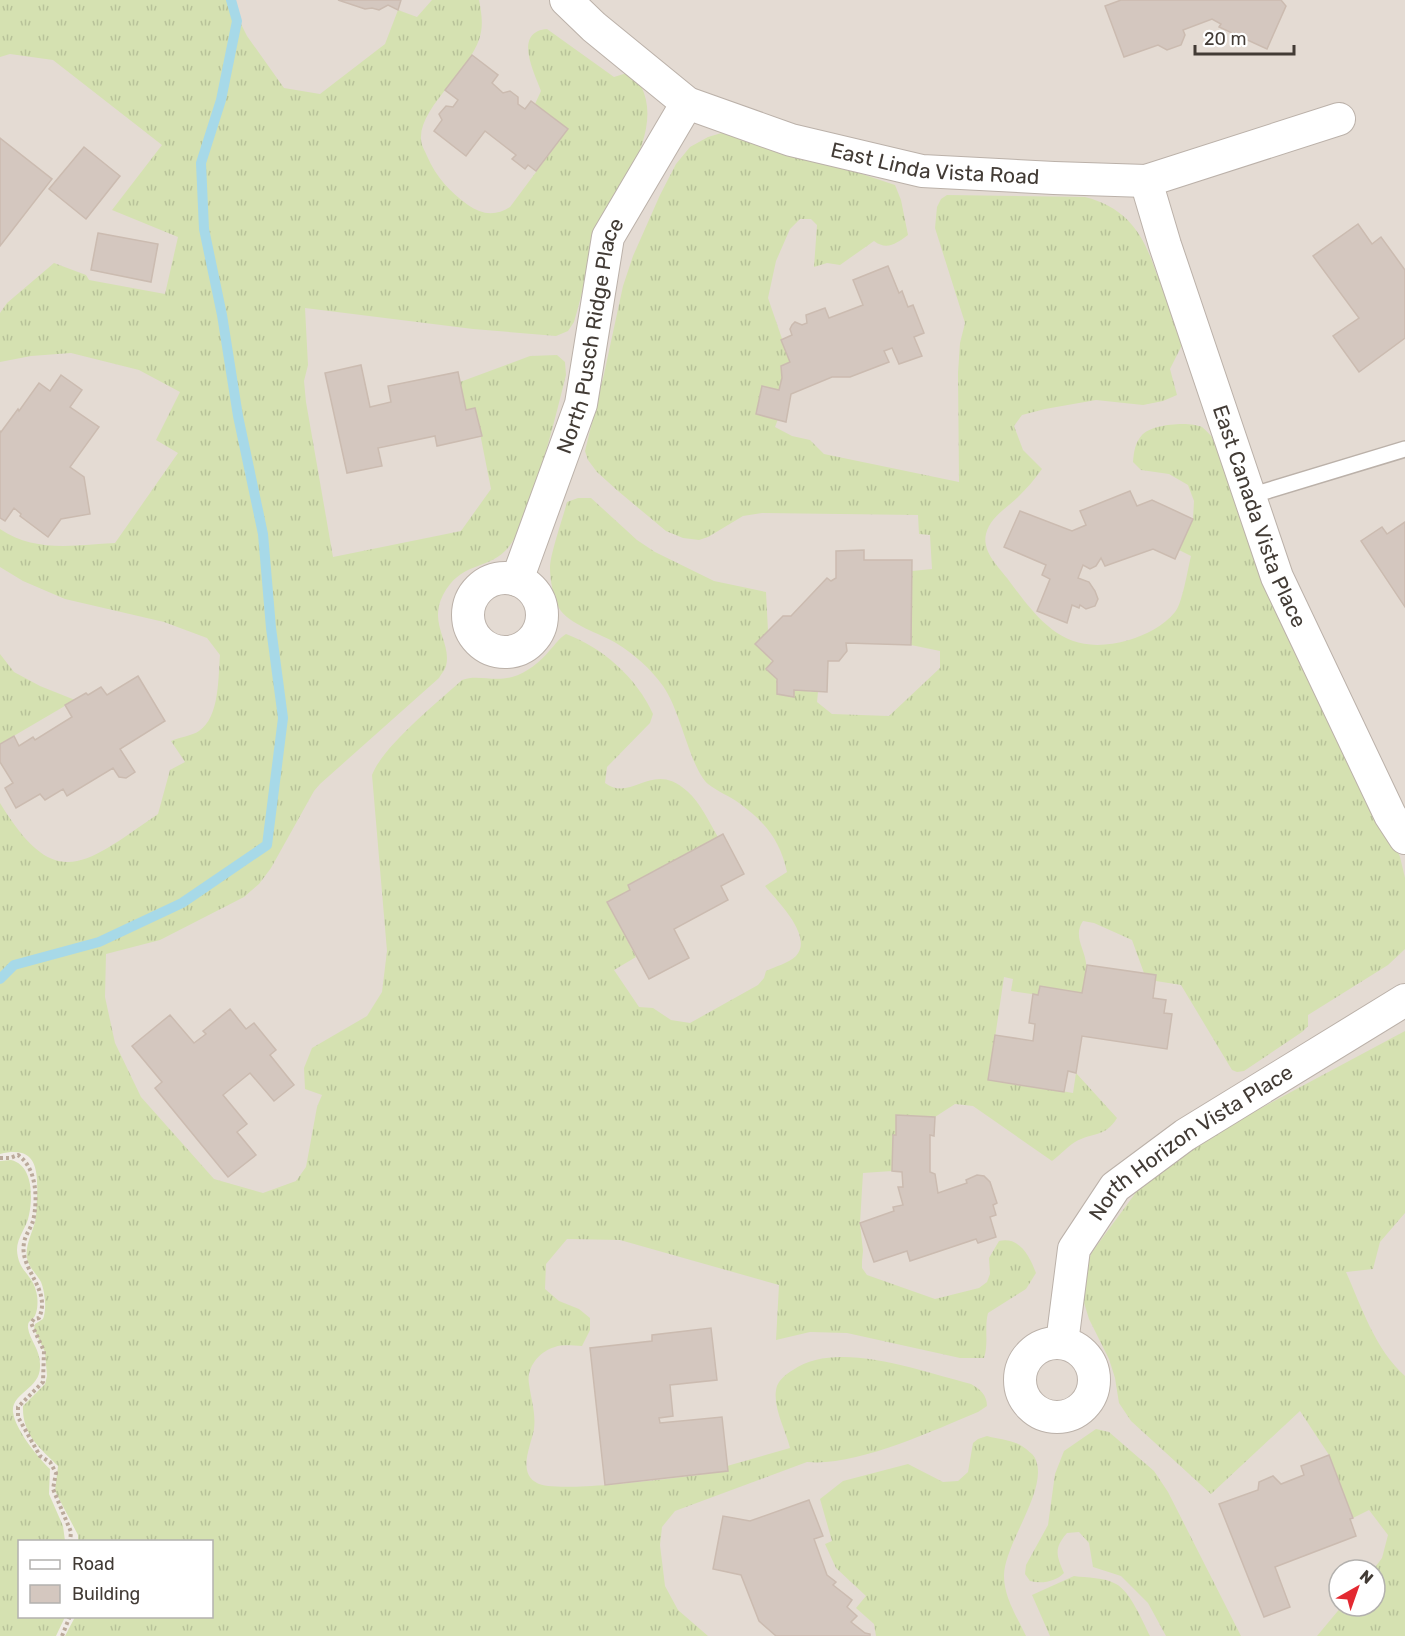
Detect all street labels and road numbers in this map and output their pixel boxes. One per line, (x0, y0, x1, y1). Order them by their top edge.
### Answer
street label: East Linda Vista Road (828, 137, 1040, 189)
street label: North Pusch Ridge Place (551, 213, 629, 457)
street label: East Canada Vista Place (1208, 402, 1312, 631)
street label: North Horizon Vista Place (1083, 1059, 1297, 1225)

